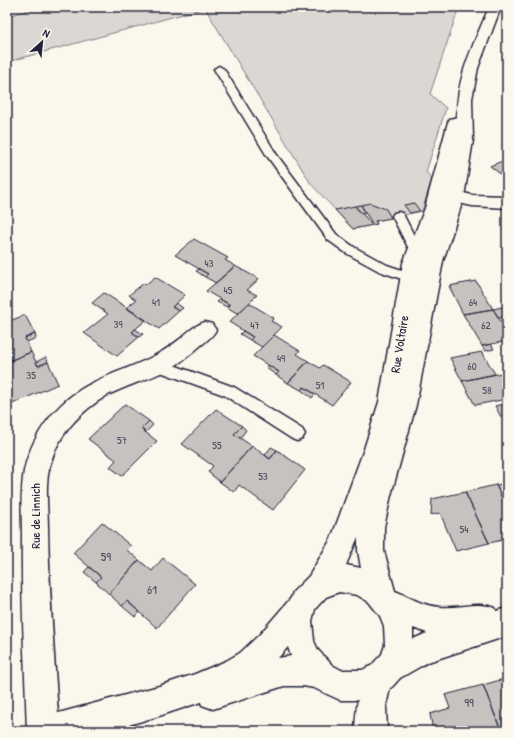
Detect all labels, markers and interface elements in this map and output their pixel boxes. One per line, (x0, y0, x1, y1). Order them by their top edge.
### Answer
north arrow (22, 22, 62, 62)
text: N (41, 26, 52, 41)
house number: 43 (204, 256, 214, 270)
house number: 45 (224, 283, 233, 297)
house number: 41 (152, 295, 160, 309)
house number: 64 (469, 295, 477, 309)
street label: Rue Voltaire (386, 314, 412, 374)
house number: 39 (114, 317, 122, 331)
house number: 47 (250, 318, 260, 332)
house number: 62 (481, 318, 491, 332)
house number: 49 (277, 351, 285, 365)
house number: 60 (467, 359, 477, 373)
house number: 35 (26, 368, 36, 382)
house number: 51 (316, 378, 324, 392)
house number: 58 (482, 383, 492, 397)
house number: 57 (117, 433, 127, 447)
house number: 55 (212, 438, 222, 452)
house number: 53 (258, 469, 268, 483)
street label: Rue de Linnich (26, 483, 44, 549)
house number: 54 (460, 522, 468, 536)
house number: 59 (101, 547, 111, 565)
house number: 61 (147, 580, 157, 598)
house number: 99 (464, 693, 474, 711)

